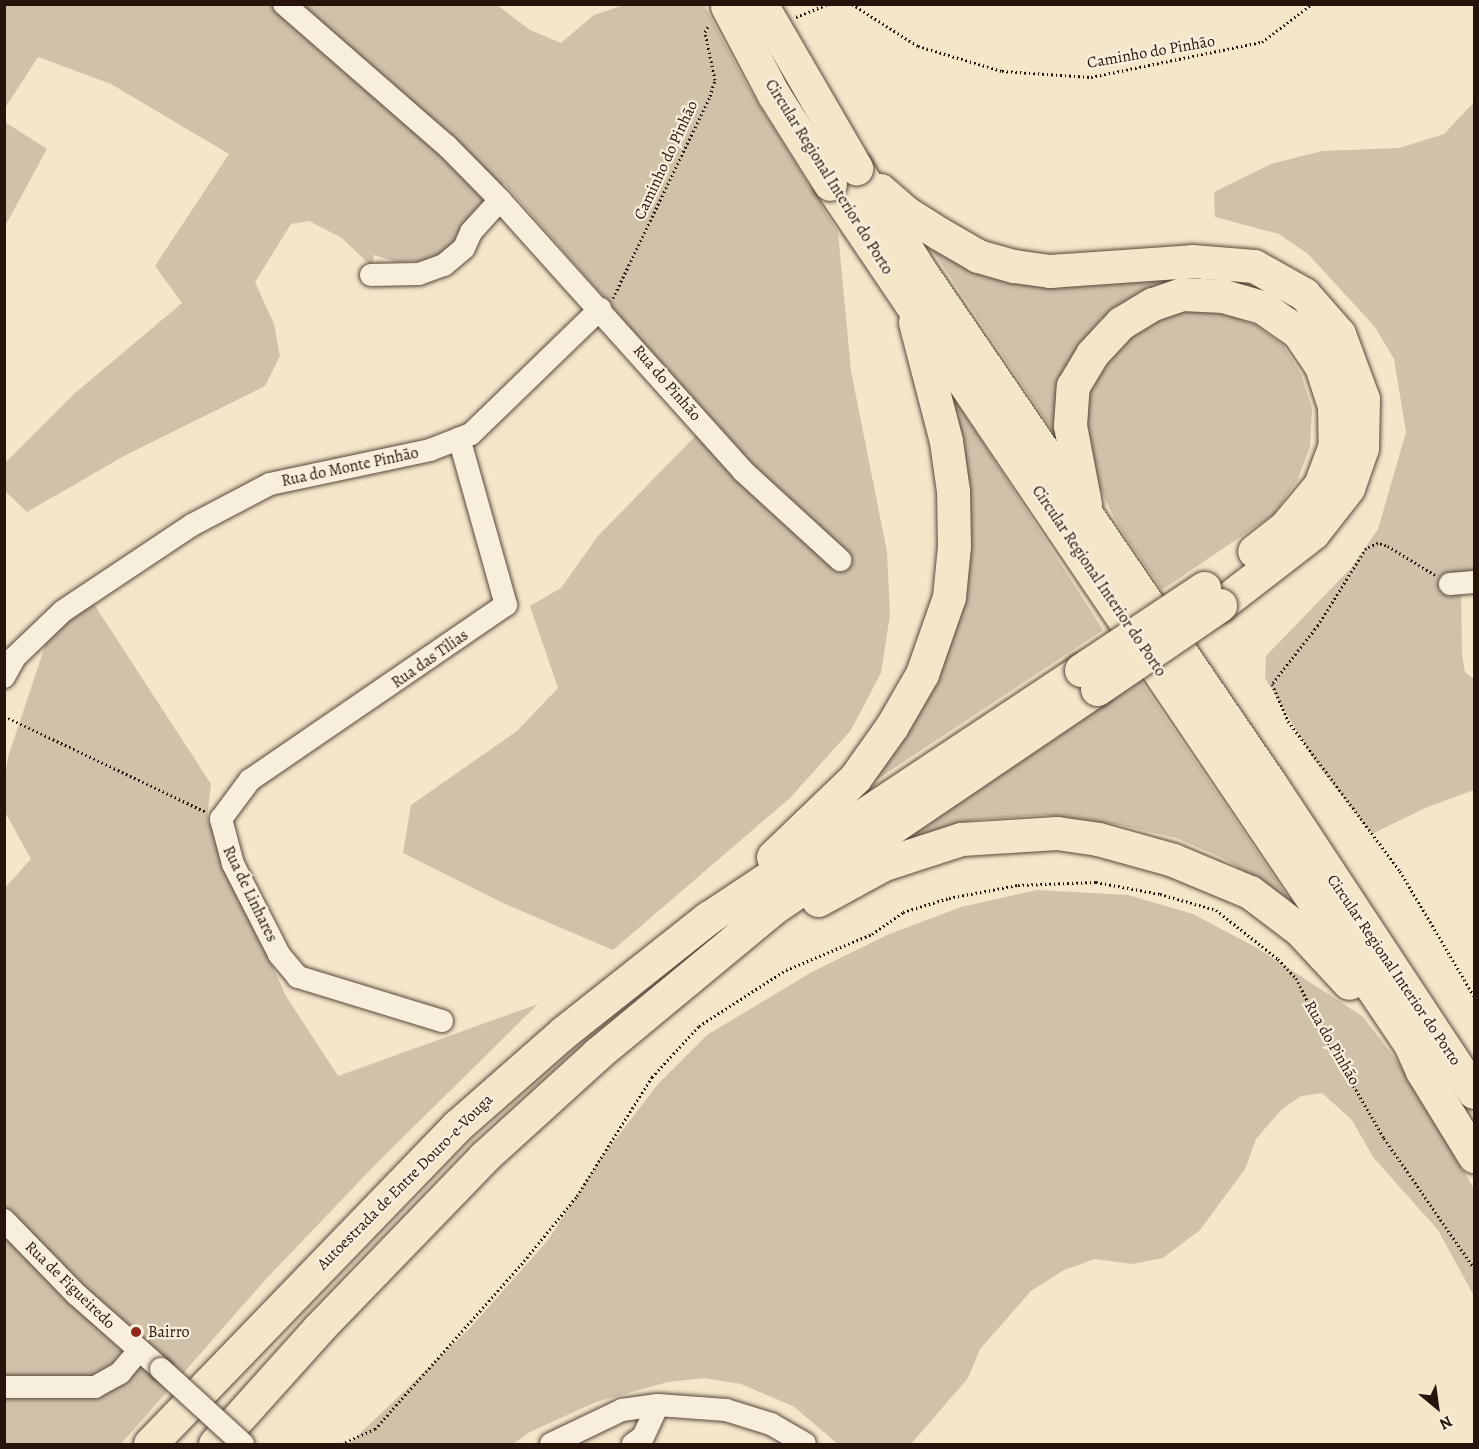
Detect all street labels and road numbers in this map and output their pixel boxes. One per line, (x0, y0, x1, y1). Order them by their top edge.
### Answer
street label: Caminho do Pinhão (1086, 31, 1216, 73)
street label: Circular Regional Interior do Porto (761, 76, 897, 278)
street label: Caminho do Pinhão (630, 97, 702, 223)
street label: Rua do Pinhão (629, 341, 705, 425)
street label: Rua do Monte Pinhão (280, 443, 420, 491)
street label: Circular Regional Interior do Porto (1028, 482, 1170, 680)
street label: Rua das Tílias (388, 626, 472, 692)
street label: Rua de Linhares (218, 843, 282, 945)
street label: Circular Regional Interior do Porto (1323, 871, 1465, 1069)
street label: Rua do Pinhão (1300, 997, 1364, 1089)
street label: Autoestrada de Entre Douro-e-Vouga (313, 1090, 497, 1274)
street label: Rua de Figueiredo (21, 1237, 119, 1333)

